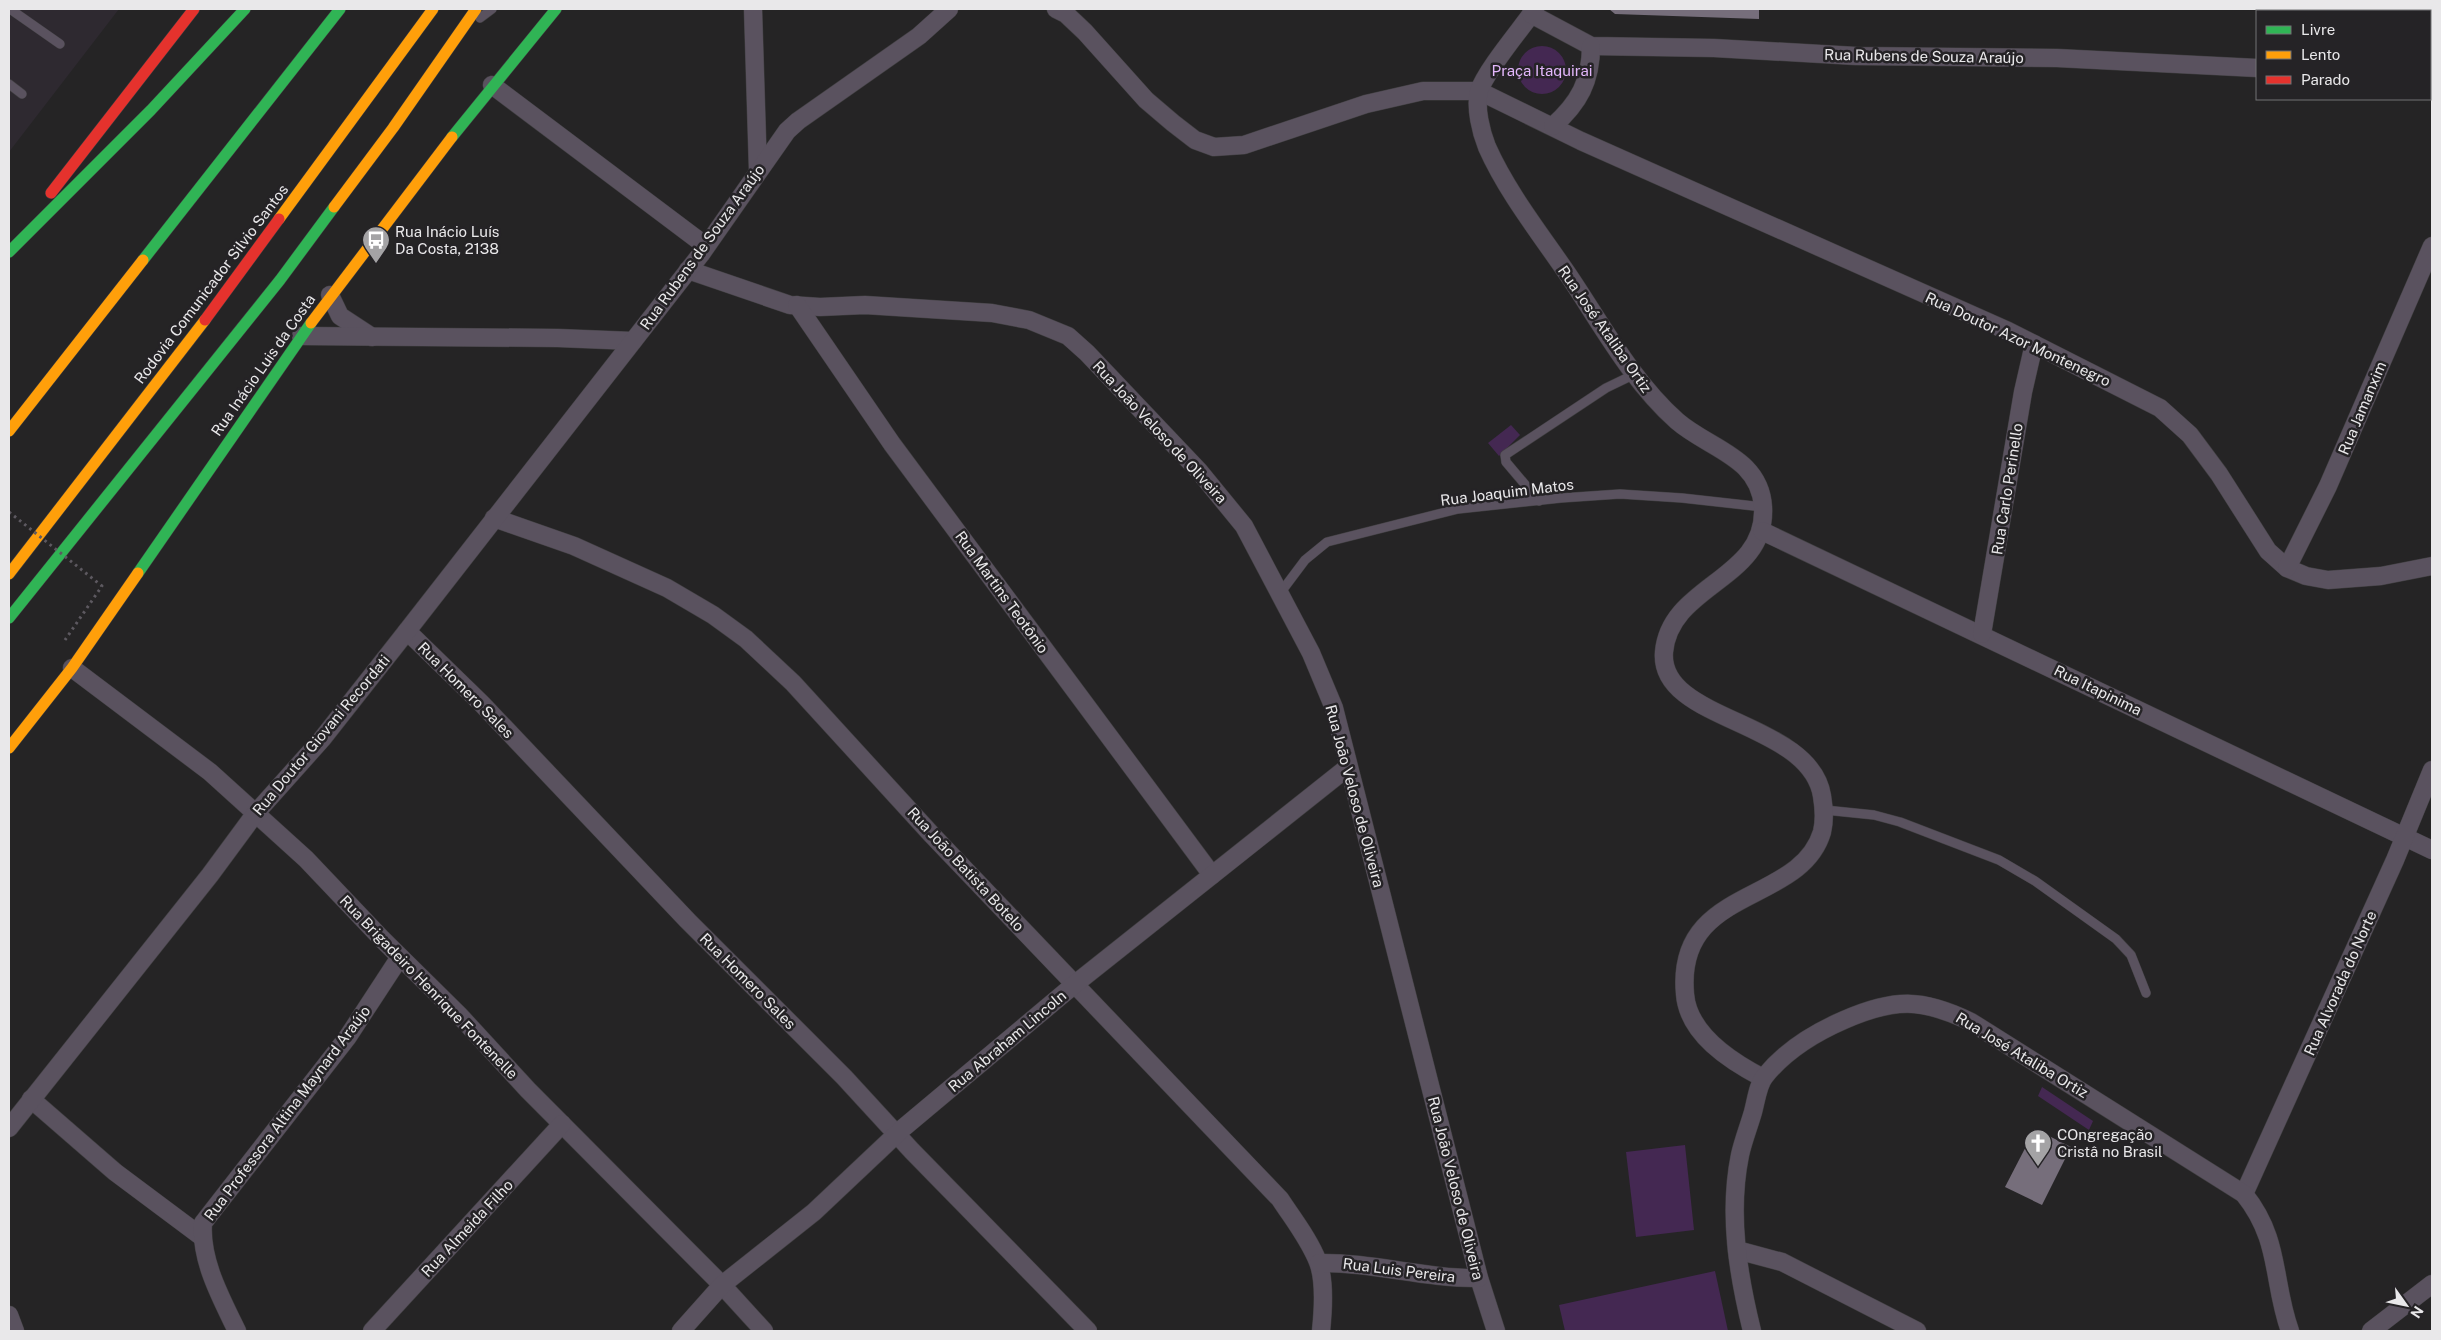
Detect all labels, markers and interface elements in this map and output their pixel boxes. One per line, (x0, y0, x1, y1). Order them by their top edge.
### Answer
legend (2256, 10, 2431, 100)
text: Livre (2301, 21, 2335, 38)
street label: Rua Rubens de Souza Araújo (1824, 46, 2024, 66)
text: Lento (2301, 46, 2340, 63)
park label: Praça Itaquirai (1492, 62, 1592, 79)
text: Parado (2301, 71, 2350, 88)
street label: Rua Rubens de Souza Araújo (636, 161, 768, 333)
street label: Rodovia Comunicador Silvio Santos (131, 181, 291, 387)
place label: Rua Inácio Luís Da Costa, 2138 (395, 223, 499, 257)
bus stop icon: Rua Inácio Luís Da Costa, 2138 (361, 225, 391, 264)
street label: Rua José Ataliba Ortiz (1555, 262, 1655, 396)
street label: Rua Doutor Azor Montenegro (1923, 289, 2113, 389)
street label: Rua Inácio Luis da Costa (208, 291, 318, 439)
street label: Rua João Veloso de Oliveira (1090, 357, 1230, 507)
street label: Rua Jamanxim (2335, 359, 2389, 457)
street label: Rua Carlo Perinello (1988, 422, 2026, 556)
street label: Rua Joaquim Matos (1439, 475, 1575, 509)
street label: Rua Martins Teotônio (952, 528, 1052, 656)
street label: Rua Homero Sales (415, 639, 517, 741)
street label: Rua Doutor Giovani Recordati (249, 651, 393, 819)
street label: Rua Itapinima (2051, 661, 2145, 719)
street label: Rua João Veloso de Oliveira (1322, 703, 1388, 889)
street label: Rua João Batista Botelo (904, 804, 1028, 934)
street label: Rua Brigadeiro Henrique Fontenelle (337, 892, 521, 1082)
street label: Rua Alvorada do Norte (2300, 908, 2380, 1058)
street label: Rua Homero Sales (697, 930, 799, 1032)
street label: Rua Abraham Lincoln (945, 987, 1069, 1095)
street label: Rua Professora Altina Maynard Araújo (201, 1002, 373, 1224)
street label: Rua José Ataliba Ortiz (1953, 1009, 2091, 1101)
street label: Rua João Veloso de Oliveira (1425, 1095, 1487, 1281)
place label: COngregação Cristâ no Brasil (2057, 1126, 2163, 1160)
church icon: COngregação Cristâ no Brasil (2023, 1128, 2053, 1167)
street label: Rua Almeida Filho (418, 1176, 516, 1280)
street label: Rua Luis Pereira (1342, 1255, 1456, 1285)
north arrow (2381, 1280, 2431, 1330)
text: N (2407, 1303, 2427, 1321)

